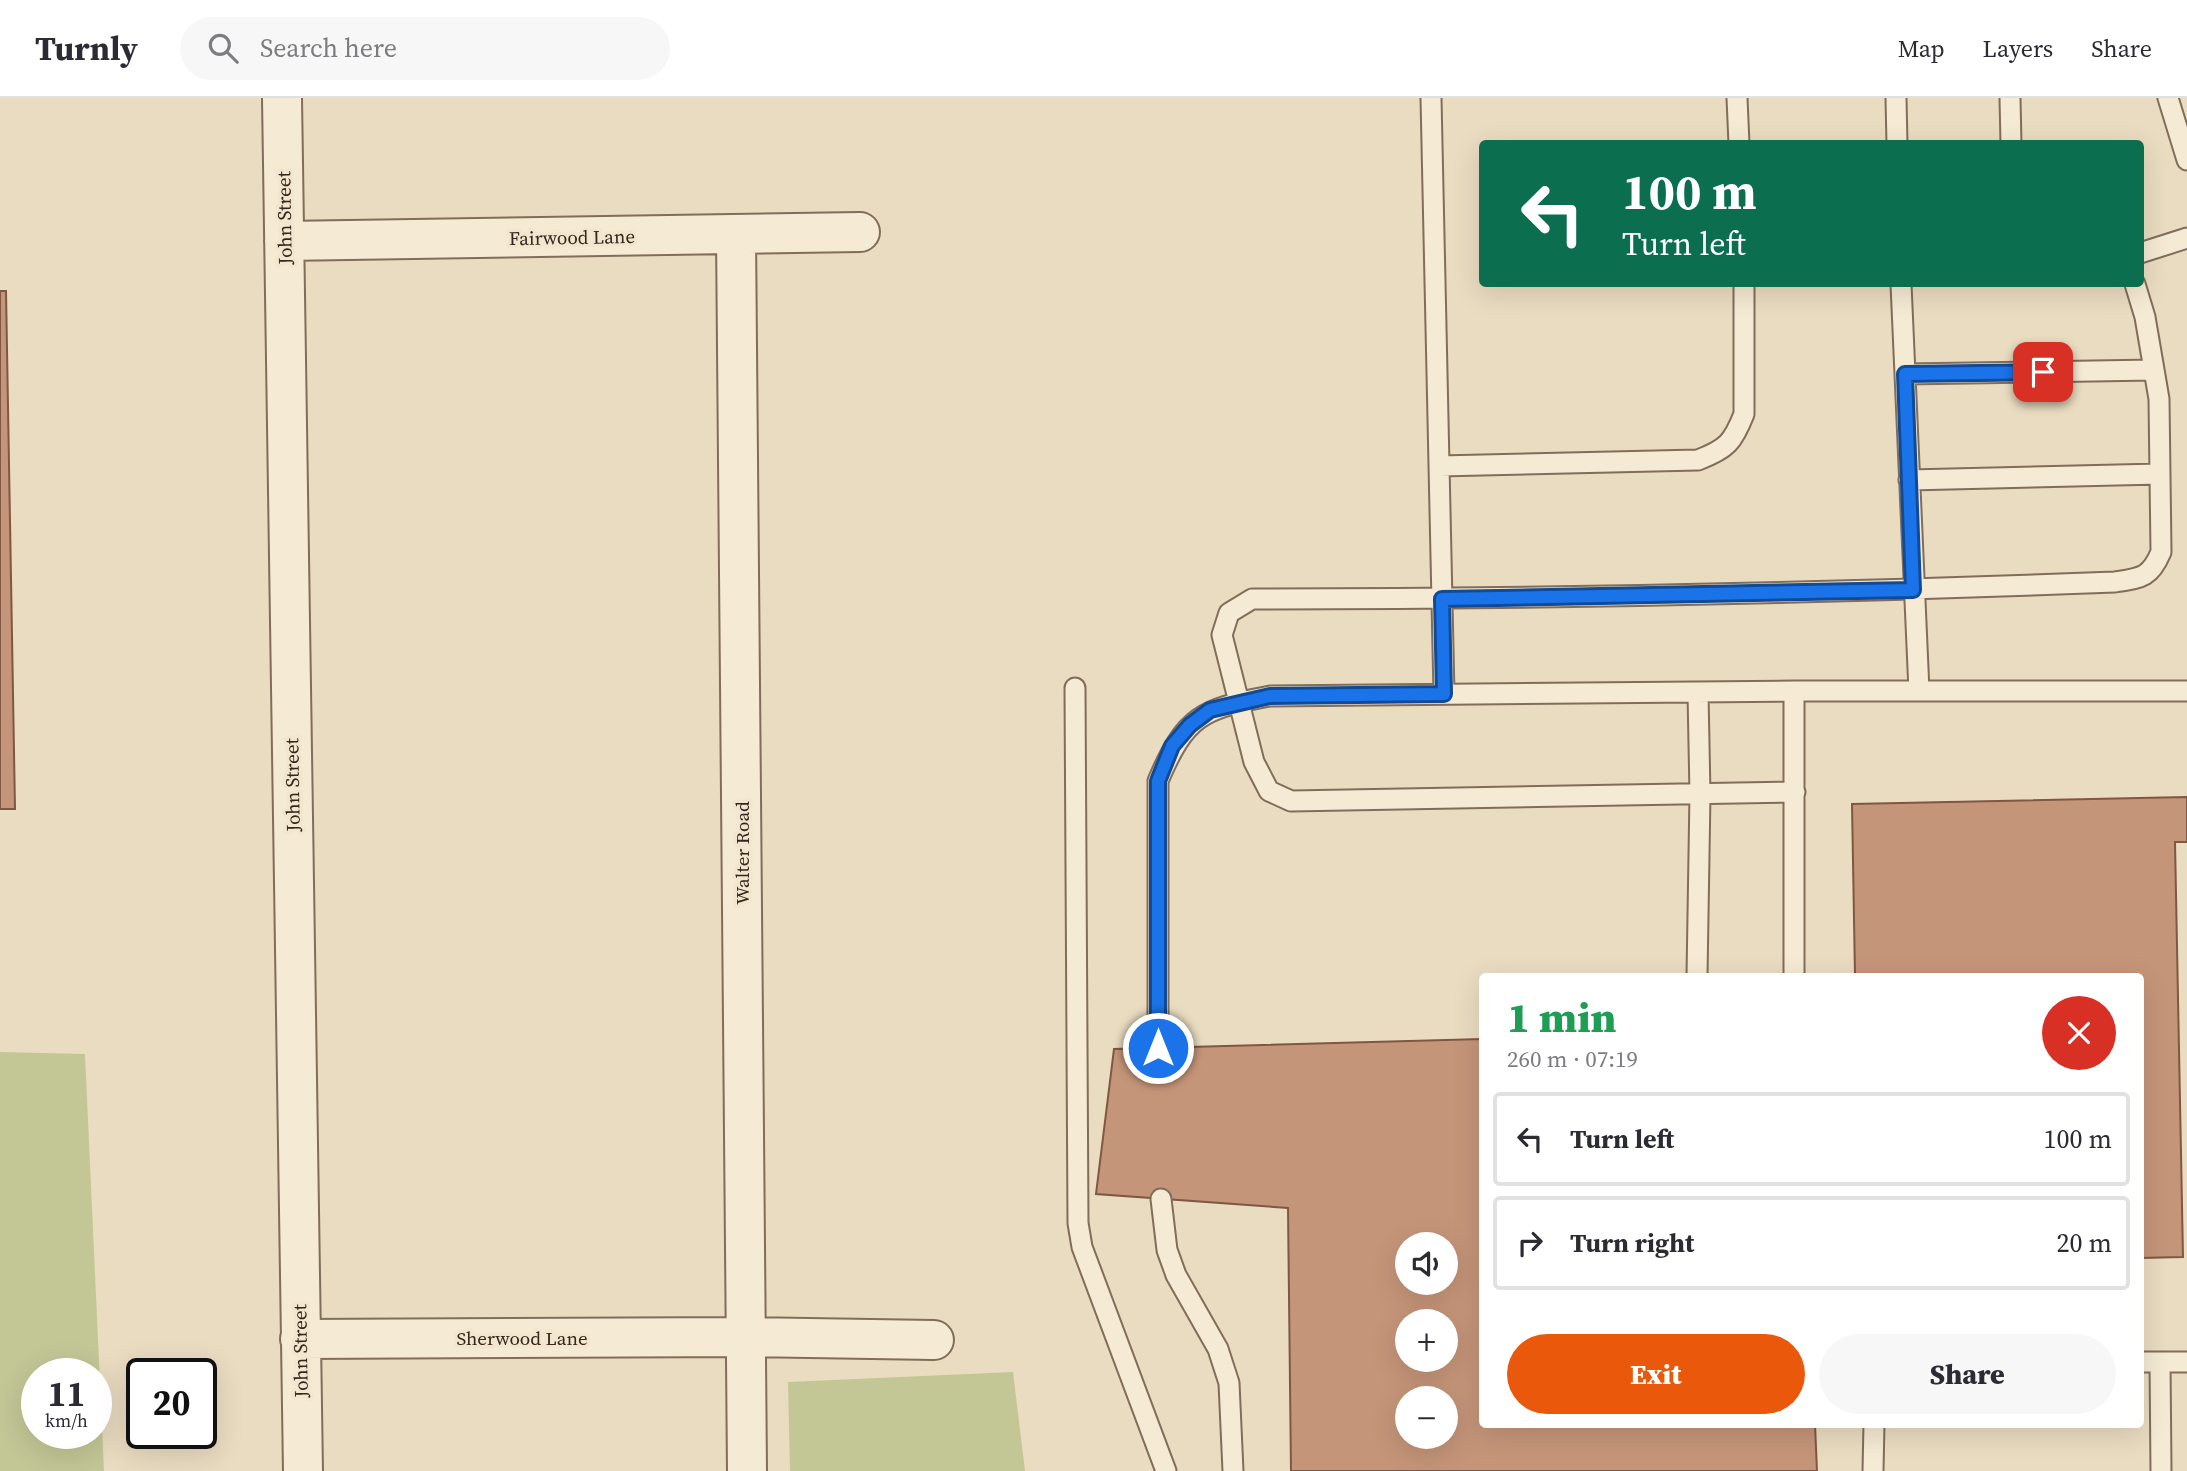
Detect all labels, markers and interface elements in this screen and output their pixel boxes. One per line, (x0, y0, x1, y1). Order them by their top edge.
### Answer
search box (180, 17, 670, 80)
text: Turnly (35, 26, 138, 71)
icon: search (204, 29, 242, 67)
text: Search here (260, 30, 397, 66)
text: Map (1898, 32, 1945, 65)
text: Layers (1983, 32, 2053, 65)
text: Share (2091, 32, 2152, 65)
text: 100 m (1622, 158, 1757, 225)
icon: left (1507, 168, 1598, 259)
street label: John Street (270, 170, 298, 266)
text: Turn left (1622, 222, 1746, 266)
street label: Fairwood Lane (509, 223, 635, 251)
pin (2013, 342, 2073, 402)
icon: arrive (2024, 353, 2062, 391)
street label: John Street (278, 737, 306, 833)
street label: Walter Road (729, 801, 755, 905)
text: 1 min (1507, 988, 1617, 1046)
button: close (2042, 996, 2116, 1070)
position arrow (1121, 1011, 1195, 1085)
text: 260 m · 07:19 (1507, 1043, 1638, 1075)
icon: left (1511, 1120, 1549, 1158)
text: Turn left (1570, 1121, 1674, 1157)
text: 100 m (2044, 1121, 2112, 1157)
icon: right (1511, 1224, 1549, 1262)
text: Turn right (1570, 1225, 1694, 1261)
text: 20 m (2057, 1225, 2112, 1261)
map controls (1395, 1232, 1458, 1449)
button: sound (1395, 1232, 1458, 1295)
street label: John Street (286, 1303, 314, 1399)
button: + (1395, 1309, 1458, 1372)
street label: Sherwood Lane (456, 1325, 588, 1351)
button: Exit (1507, 1334, 1805, 1414)
button: Share (1819, 1334, 2116, 1414)
speed limit sign: 20 (126, 1358, 217, 1449)
text: 11 (48, 1370, 85, 1418)
button: − (1395, 1386, 1458, 1449)
text: km/h (45, 1408, 88, 1433)

